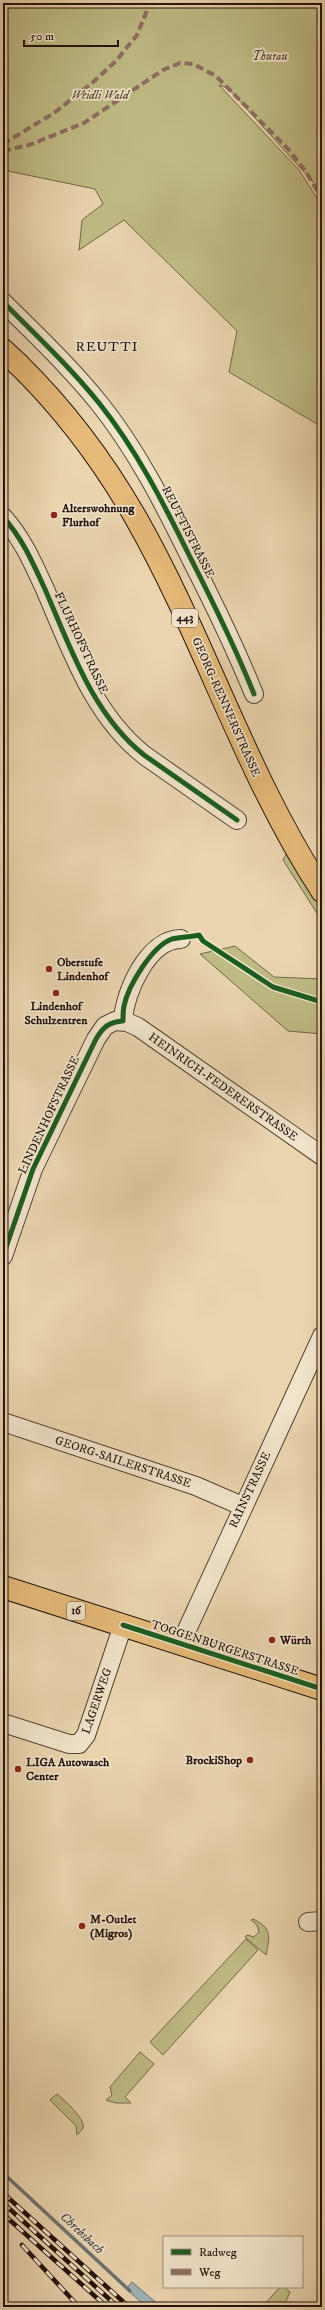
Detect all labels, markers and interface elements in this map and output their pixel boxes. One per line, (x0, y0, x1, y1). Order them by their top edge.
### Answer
scale bar (24, 22, 118, 48)
text: 50 m (30, 29, 54, 44)
park label: Thurau (252, 49, 288, 64)
park label: Weidli Wald (71, 88, 131, 103)
district label: REUTTI (75, 338, 139, 356)
street label: REUTTISTRASSE (158, 484, 218, 581)
place label: Alterswohnung Flurhof (61, 501, 135, 530)
marker: Alterswohnung Flurhof (49, 510, 59, 520)
street label: FLURHOFSTRASSE (51, 590, 111, 697)
road number: 443 (172, 609, 198, 627)
street label: GEORG-RENNERSTRASSE (188, 635, 264, 780)
place label: Oberstufe Lindenhof (57, 955, 110, 984)
marker: Oberstufe Lindenhof (44, 964, 54, 974)
marker: Lindenhof Schulzentren (51, 988, 61, 998)
place label: Lindenhof Schulzentren (24, 999, 88, 1028)
street label: HEINRICH-FEDERERSTRASSE (145, 1030, 301, 1145)
street label: LINDENHOFSTRASSE (15, 1053, 83, 1176)
street label: GEORG-SAILERSTRASSE (53, 1433, 194, 1491)
street label: RAINSTRASSE (226, 1449, 274, 1531)
road number: 16 (67, 1602, 85, 1620)
street label: TOGGENBURGERSTRASSE (149, 1617, 301, 1679)
place label: Würth (279, 1633, 312, 1648)
marker: Würth (267, 1635, 277, 1645)
street label: LAGERWEG (79, 1665, 116, 1736)
place label: BrockiShop (186, 1753, 242, 1768)
place label: LIGA Autowasch Center (26, 1755, 110, 1784)
marker: BrockiShop (245, 1755, 255, 1765)
marker: LIGA Autowasch Center (13, 1764, 23, 1774)
place label: M-Outlet (Migros) (90, 1912, 137, 1941)
marker: M-Outlet (Migros) (77, 1921, 87, 1931)
water label: Chrebsbach (57, 2209, 107, 2257)
legend (163, 2236, 303, 2288)
text: Radweg (199, 2245, 237, 2260)
text: Weg (198, 2265, 220, 2280)

